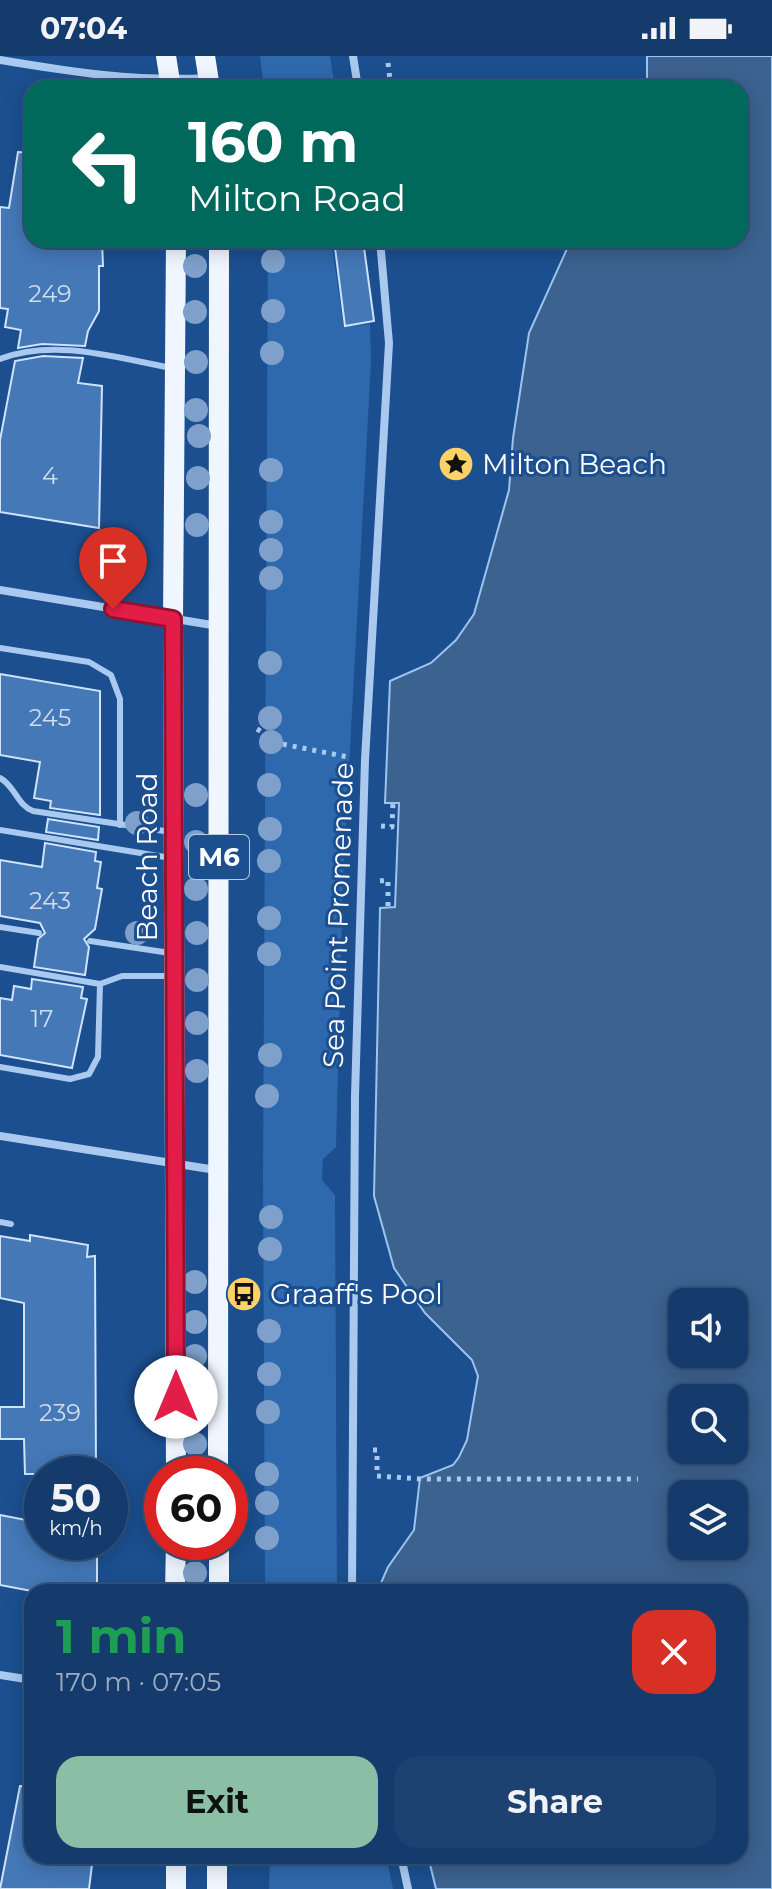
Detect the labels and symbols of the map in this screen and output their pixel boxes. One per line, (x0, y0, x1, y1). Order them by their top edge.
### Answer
house number: 249 (28, 279, 72, 308)
place icon: Milton Beach (437, 445, 475, 483)
place label: Milton Beach (482, 447, 667, 481)
house number: 4 (42, 461, 58, 490)
pin (79, 527, 147, 609)
house number: 245 (29, 703, 71, 732)
street label: Sea Point Promenade (316, 762, 360, 1068)
street label: Beach Road (130, 772, 164, 942)
road number: M6 (189, 835, 249, 879)
house number: 243 (29, 886, 71, 915)
house number: 17 (31, 1004, 53, 1033)
bus stop icon: Graaff's Pool (225, 1275, 263, 1313)
place label: Graaff's Pool (270, 1277, 443, 1311)
position arrow (134, 1355, 218, 1439)
house number: 239 (39, 1398, 81, 1427)
speed limit sign: 60 (144, 1456, 248, 1560)

